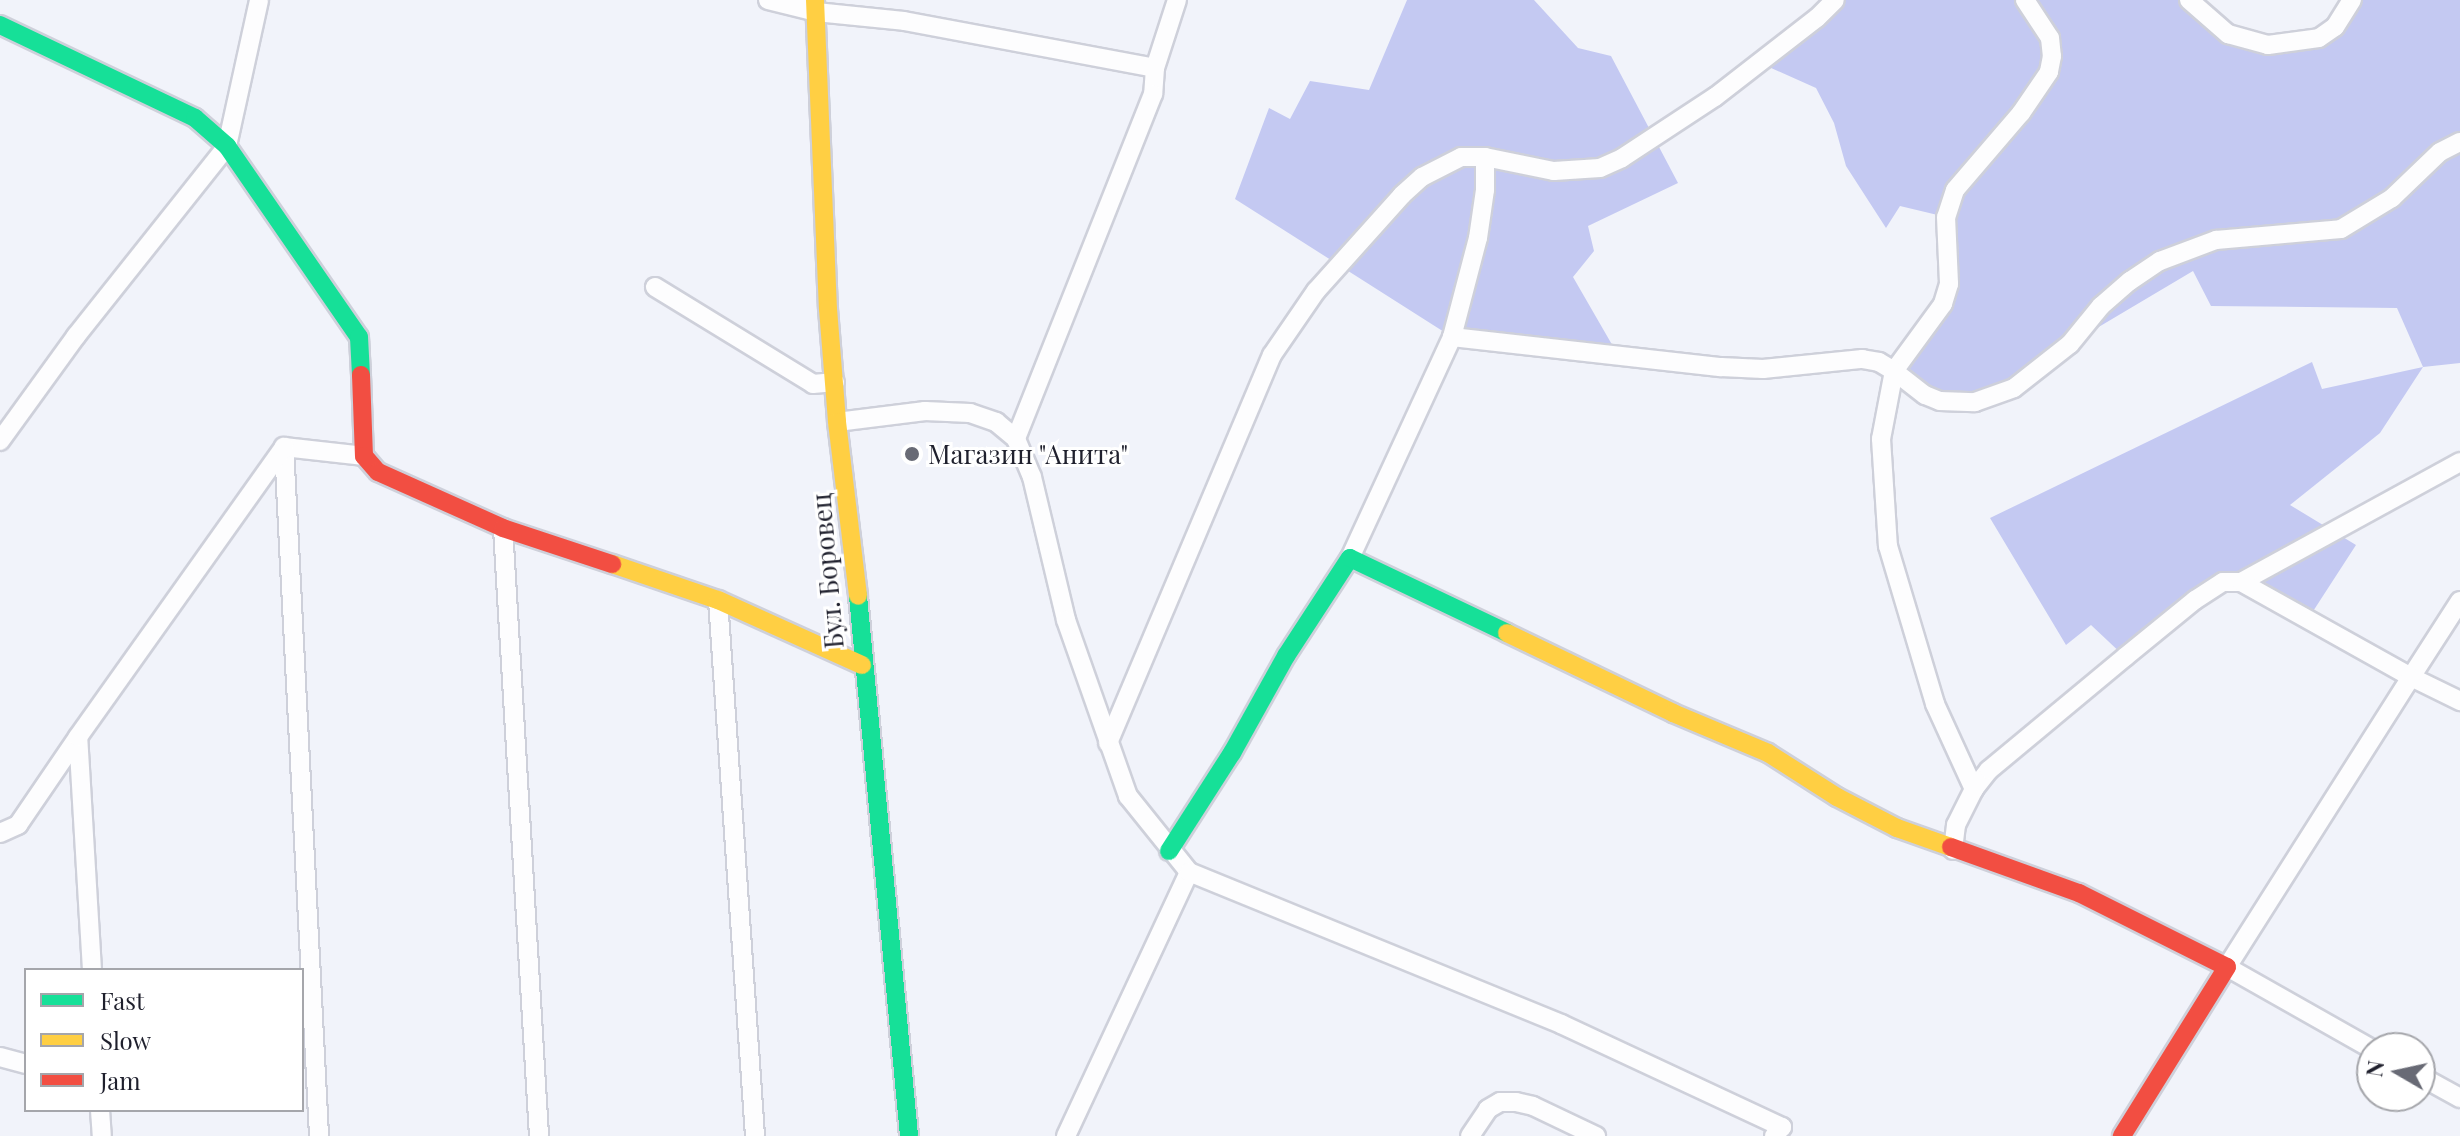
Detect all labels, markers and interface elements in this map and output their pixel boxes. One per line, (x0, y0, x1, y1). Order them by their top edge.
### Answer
place label: Магазин "Анита" (928, 438, 1129, 470)
marker: Магазин "Анита" (903, 445, 921, 463)
street label: Бул. Боровец (805, 492, 849, 650)
legend (24, 968, 304, 1112)
text: Fast (100, 984, 145, 1016)
text: Slow (100, 1024, 151, 1056)
north arrow (2356, 1032, 2436, 1112)
text: N (2358, 1058, 2390, 1079)
text: Jam (100, 1064, 141, 1096)

